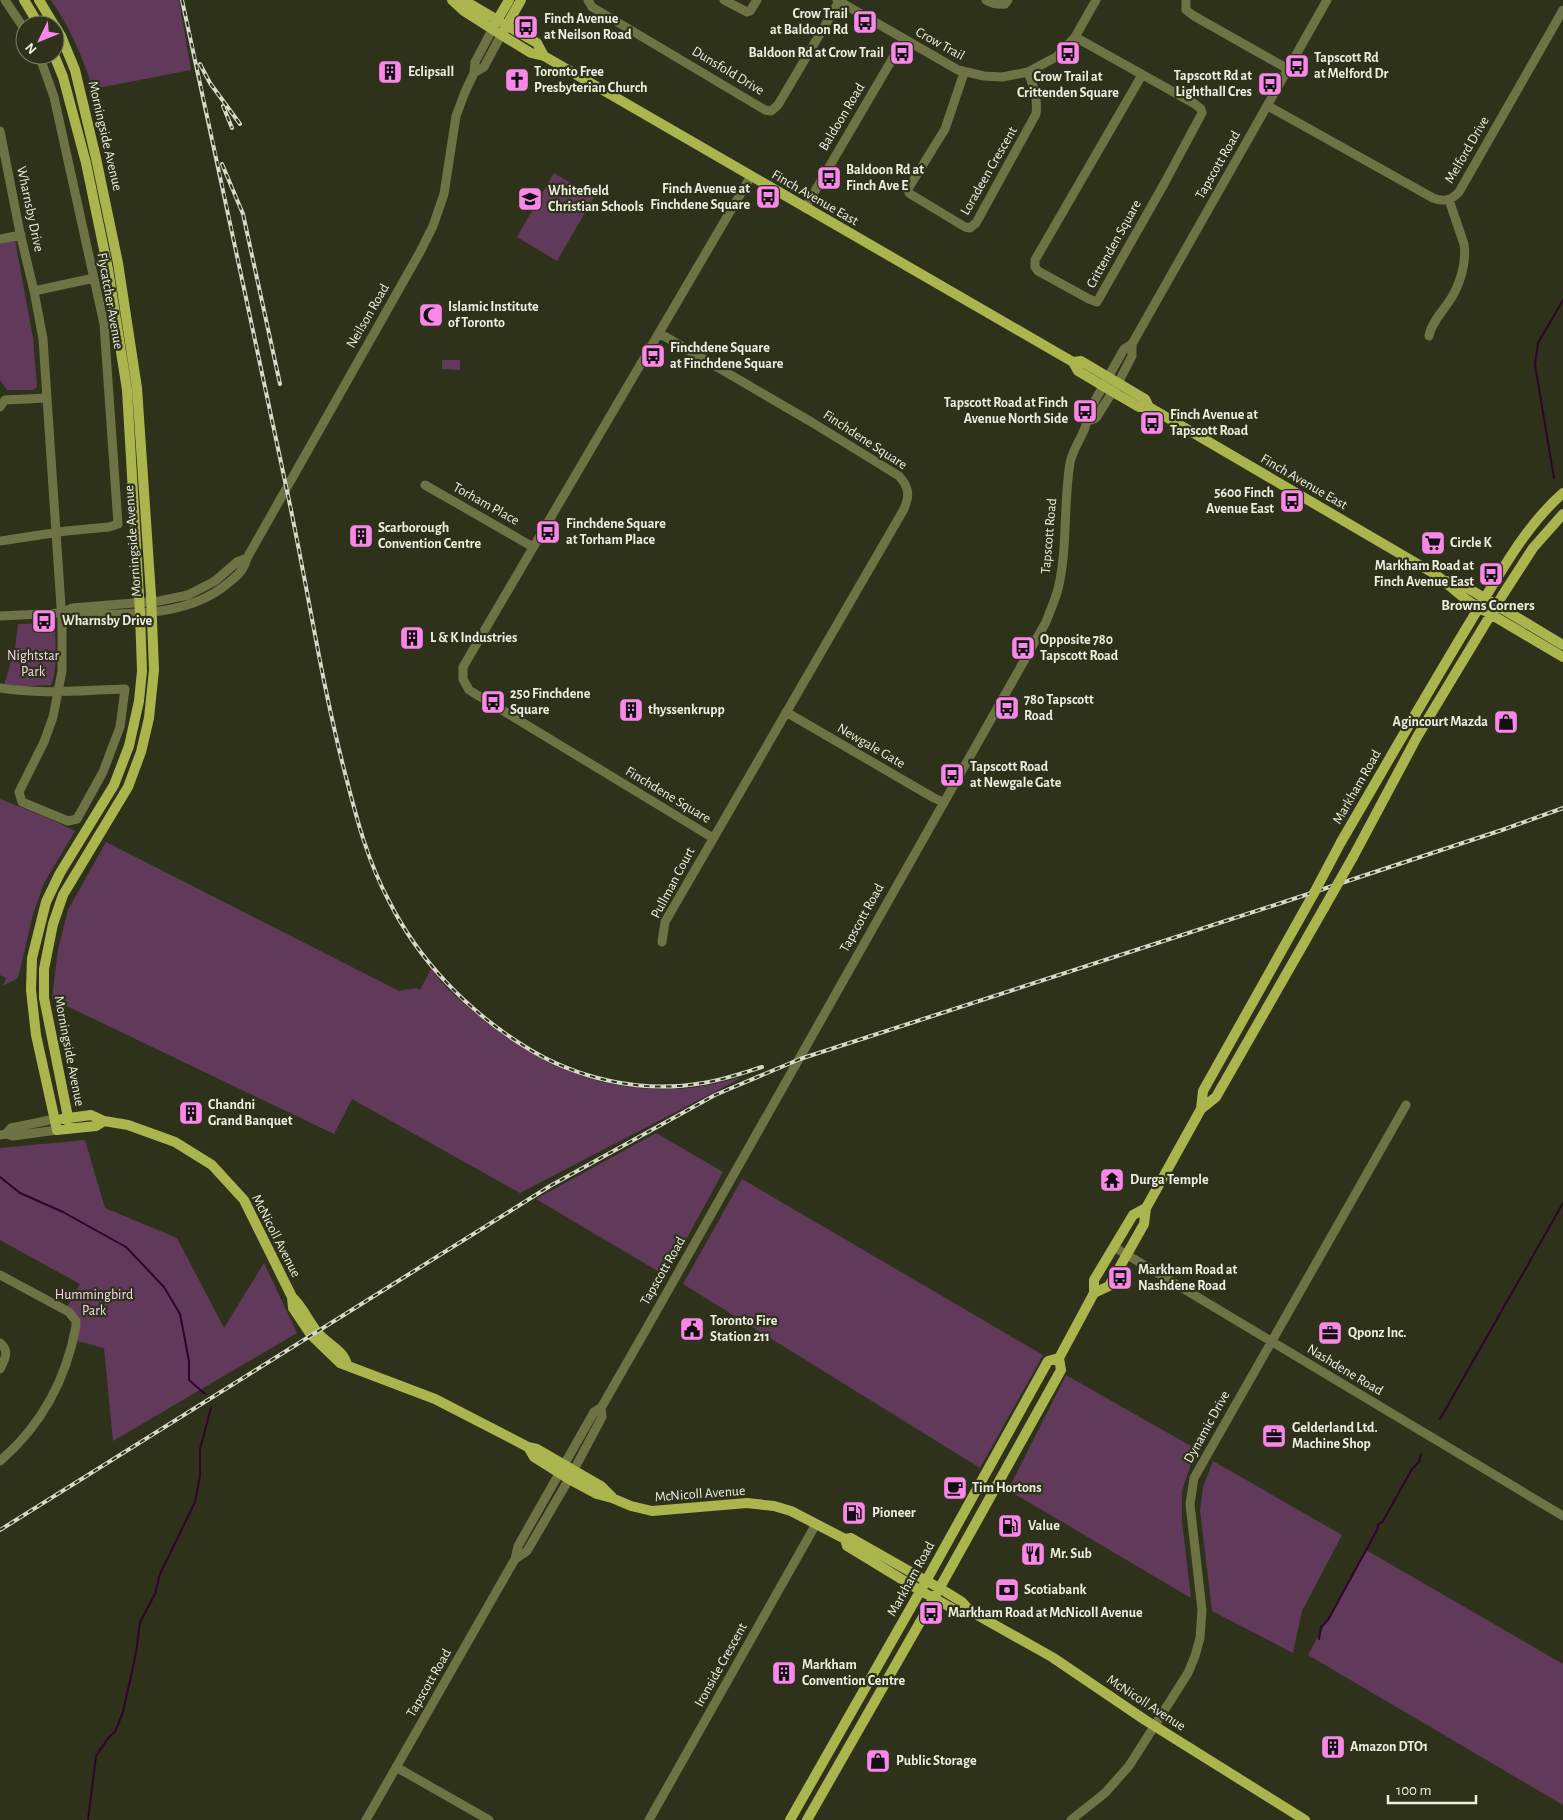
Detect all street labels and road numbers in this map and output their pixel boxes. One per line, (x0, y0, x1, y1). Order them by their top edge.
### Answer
street label: Crow Trail (913, 25, 967, 63)
street label: Dunsfold Drive (689, 44, 767, 98)
street label: Morningside Avenue (86, 80, 124, 192)
street label: Baldoon Road (817, 81, 867, 153)
street label: Melford Drive (1442, 114, 1492, 186)
street label: Loradeen Crescent (958, 124, 1020, 218)
street label: Tapscott Road (1193, 129, 1243, 201)
street label: Wharnsby Drive (14, 165, 46, 253)
street label: Finch Avenue East (769, 168, 861, 229)
street label: Crittenden Square (1084, 198, 1144, 290)
street label: Flycatcher Avenue (95, 252, 125, 350)
street label: Neilson Road (344, 281, 392, 351)
street label: Finchdene Square (821, 408, 909, 472)
street label: Finch Avenue East (1258, 452, 1350, 513)
street label: Torham Place (451, 480, 521, 528)
street label: Morningside Avenue (122, 485, 144, 597)
street label: Tapscott Road (1039, 498, 1059, 574)
street label: Newgale Gate (835, 721, 907, 771)
street label: Markham Road (1330, 748, 1384, 826)
street label: Finchdene Square (623, 764, 713, 826)
street label: Pullman Court (648, 845, 698, 921)
street label: Tapscott Road (837, 881, 887, 955)
street label: Morningside Avenue (51, 995, 87, 1107)
street label: McNicoll Avenue (249, 1192, 303, 1280)
street label: Tapscott Road (638, 1235, 688, 1307)
street label: Nashdene Road (1305, 1342, 1385, 1398)
street label: Dynamic Drive (1181, 1389, 1233, 1465)
street label: McNicoll Avenue (654, 1484, 746, 1504)
street label: Markham Road (885, 1539, 937, 1619)
street label: Ironside Crescent (692, 1620, 750, 1709)
street label: Tapscott Road (404, 1647, 454, 1719)
street label: McNicoll Avenue (1104, 1672, 1188, 1734)

